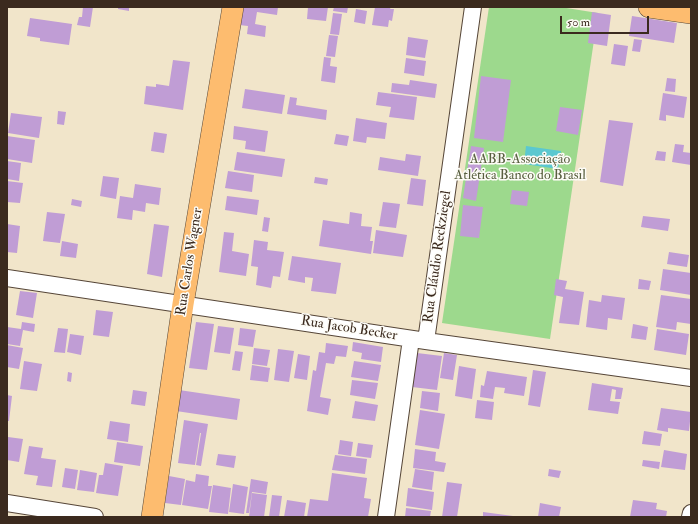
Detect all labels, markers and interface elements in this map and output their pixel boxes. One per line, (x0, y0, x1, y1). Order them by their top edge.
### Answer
scale bar (562, 8, 651, 34)
text: 50 m (567, 15, 590, 30)
park label: AABB-Associação Atlética Banco do Brasil (454, 152, 586, 184)
street label: Rua Cláudio Reckziegel (420, 190, 456, 324)
street label: Rua Carlos Wagner (173, 207, 207, 317)
street label: Rua Jacob Becker (300, 313, 398, 345)

